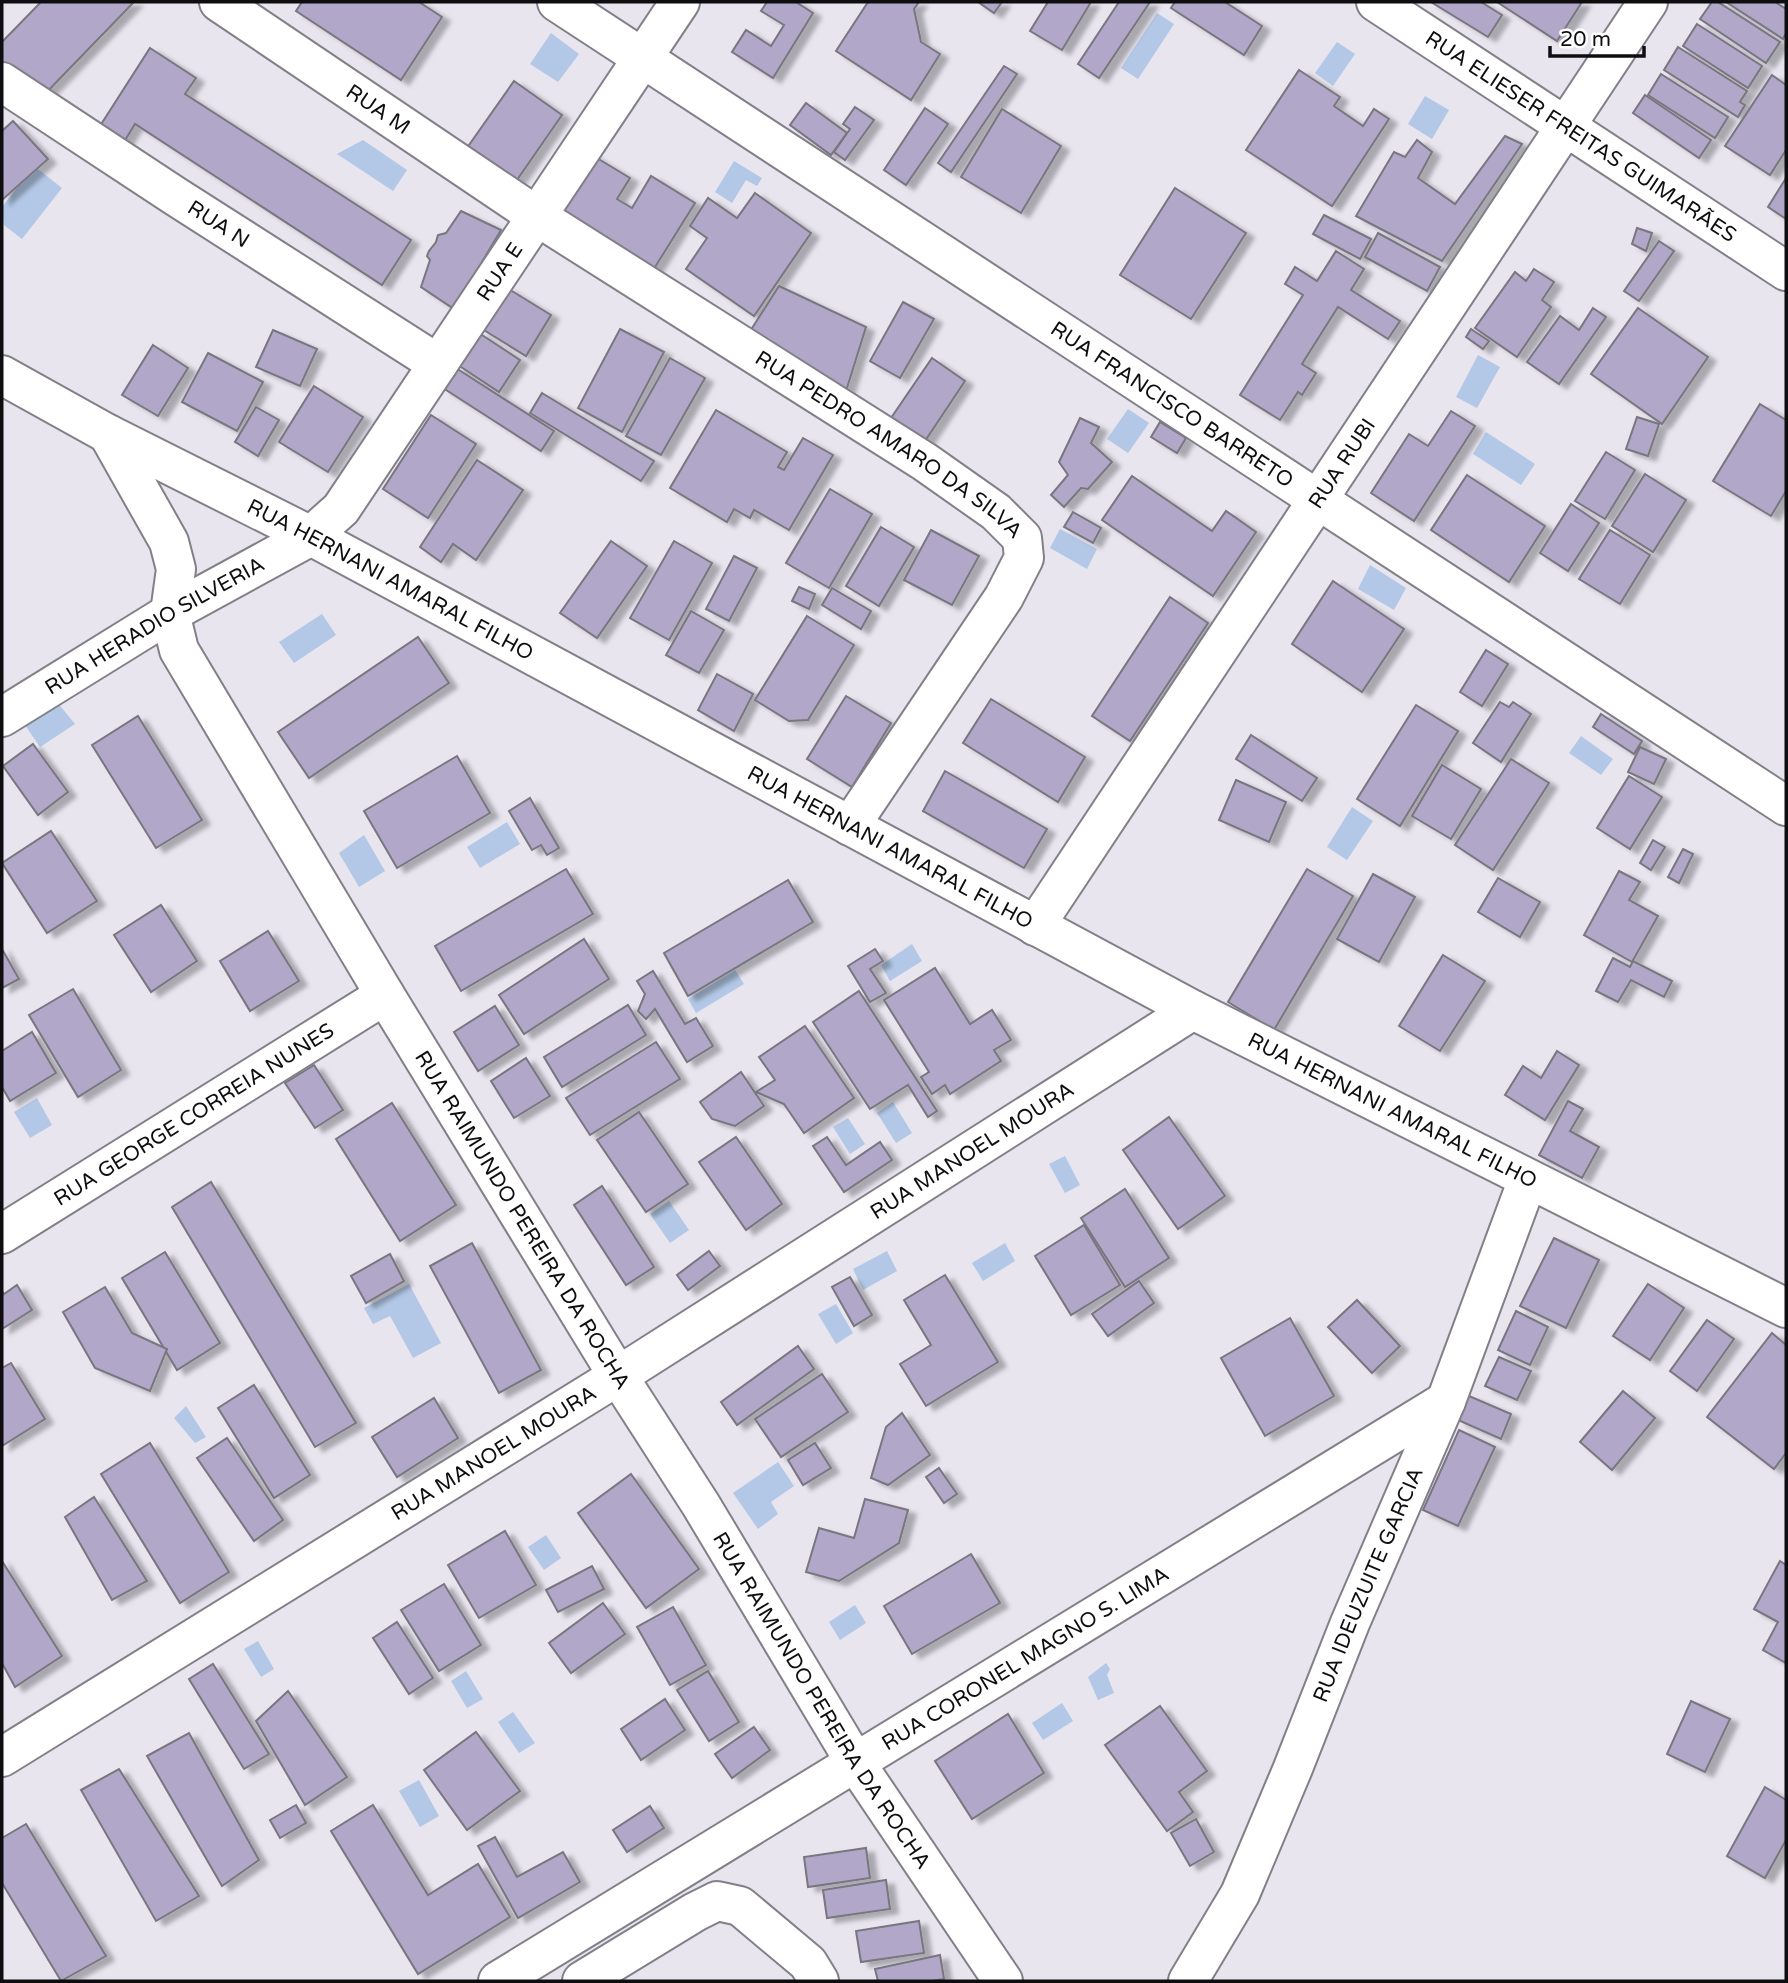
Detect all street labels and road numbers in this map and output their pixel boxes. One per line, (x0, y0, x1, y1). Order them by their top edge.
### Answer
street label: RUA ELIESER FREITAS GUIMARÃES (1420, 26, 1741, 248)
street label: RUA M (341, 79, 415, 140)
street label: RUA N (183, 195, 254, 253)
street label: RUA E (472, 238, 529, 306)
street label: RUA FRANCISCO BARRETO (1046, 316, 1298, 493)
street label: RUA PEDRO AMARO DA SILVA (750, 346, 1027, 544)
street label: RUA RUBI (1303, 414, 1381, 514)
street label: RUA HERNANI AMARAL FILHO (243, 494, 537, 666)
street label: RUA HERADIO SILVERIA (41, 552, 269, 700)
street label: RUA HERNANI AMARAL FILHO (743, 761, 1037, 935)
street label: RUA GEORGE CORREIA NUNES (49, 1018, 339, 1211)
street label: RUA HERNANI AMARAL FILHO (1243, 1028, 1541, 1194)
street label: RUA RAIMUNDO PEREIRA DA ROCHA (409, 1046, 635, 1394)
street label: RUA MANOEL MOURA (866, 1077, 1079, 1225)
street label: RUA MANOEL MOURA (387, 1381, 601, 1526)
street label: RUA IDEUZUITE GARCIA (1308, 1464, 1429, 1706)
street label: RUA RAIMUNDO PEREIRA DA ROCHA (707, 1528, 936, 1874)
street label: RUA CORONEL MAGNO S. LIMA (877, 1562, 1173, 1756)

